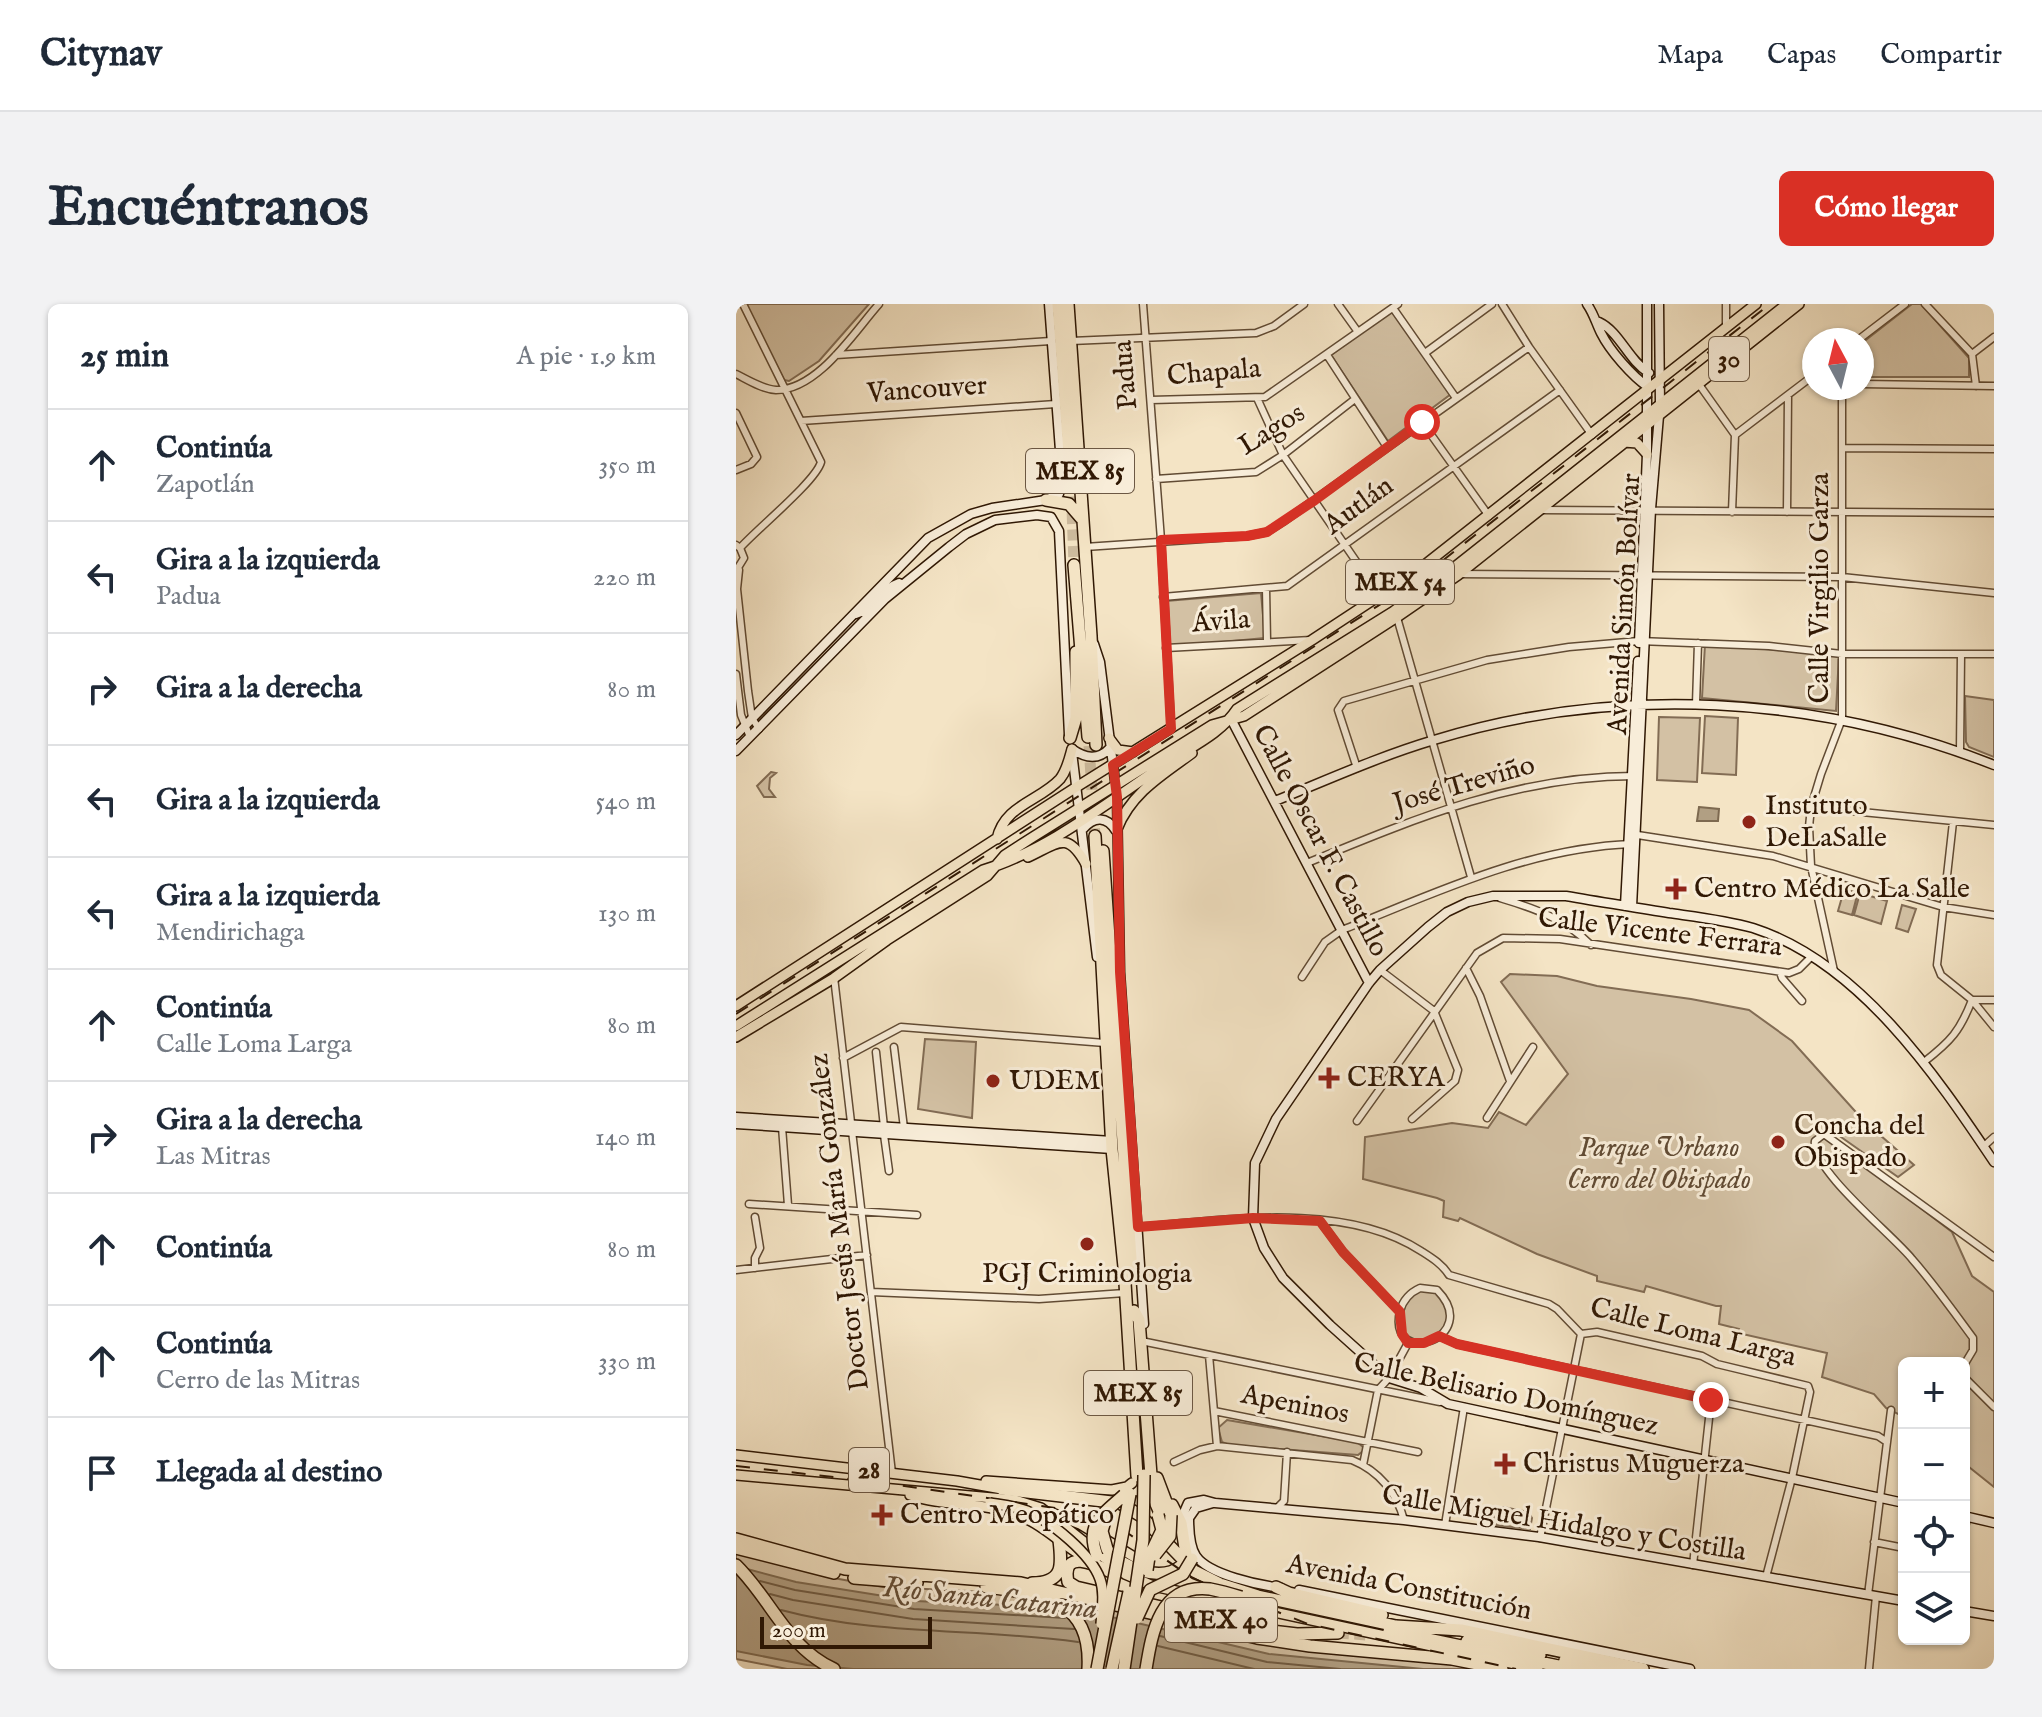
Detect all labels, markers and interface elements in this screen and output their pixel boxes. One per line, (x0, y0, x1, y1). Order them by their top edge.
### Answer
text: Citynav (40, 31, 162, 79)
text: Mapa (1657, 38, 1723, 73)
text: Capas (1767, 38, 1836, 73)
text: Compartir (1880, 38, 2002, 73)
button: Cómo llegar (1779, 171, 1994, 246)
text: Encuéntranos (48, 173, 369, 244)
north arrow (1802, 328, 1874, 400)
text: 25 min (80, 335, 169, 378)
road number: 30 (1709, 337, 1749, 381)
street label: Padua (1105, 338, 1146, 411)
text: A pie · 1.9 km (517, 340, 656, 373)
street label: Chapala (1166, 351, 1263, 395)
street label: Vancouver (865, 368, 988, 412)
street label: Lagos (1232, 396, 1312, 464)
route start (1404, 404, 1440, 440)
text: Continúa (156, 430, 272, 468)
icon: ahead (80, 443, 124, 487)
text: 350 m (598, 449, 656, 482)
road number: MEX 85 (1026, 449, 1134, 493)
text: Zapotlán (156, 468, 255, 501)
street label: Autlán (1316, 469, 1401, 544)
street label: Calle Virgilio Garza (1803, 472, 1838, 703)
street label: Avenida Simón Bolívar (1601, 473, 1649, 736)
text: Gira a la izquierda (156, 542, 380, 580)
icon: left (80, 555, 124, 599)
road number: MEX 54 (1346, 560, 1454, 604)
text: 220 m (593, 561, 656, 594)
text: Padua (156, 580, 221, 613)
street label: Ávila (1190, 601, 1252, 642)
icon: right (80, 667, 124, 711)
text: Gira a la derecha (156, 670, 362, 708)
text: 80 m (607, 673, 656, 706)
street label: Calle Oscar F. Castillo (1244, 719, 1396, 963)
street label: José Treviño (1386, 748, 1539, 823)
icon: left (80, 779, 124, 823)
text: Gira a la izquierda (156, 782, 380, 820)
text: 540 m (595, 785, 656, 818)
place label: Instituto DeLaSalle (1765, 789, 1887, 856)
marker: Instituto DeLaSalle (1740, 813, 1758, 831)
place label: Centro Médico La Salle (1694, 872, 1970, 907)
text: Gira a la izquierda (156, 878, 380, 916)
marker: Centro Médico La Salle (1665, 878, 1687, 900)
icon: left (80, 891, 124, 935)
text: 130 m (598, 897, 656, 930)
street label: Calle Vicente Ferrara (1536, 901, 1785, 965)
text: Mendirichaga (156, 916, 305, 949)
text: Continúa (156, 990, 272, 1028)
icon: ahead (80, 1003, 124, 1047)
text: 80 m (607, 1009, 656, 1042)
text: Calle Loma Larga (156, 1028, 352, 1061)
street label: Doctor Jesús María González (802, 1051, 878, 1393)
place label: CERYA (1347, 1061, 1446, 1096)
place label: UDEM (1009, 1064, 1101, 1099)
marker: CERYA (1318, 1067, 1340, 1089)
marker: UDEM (984, 1072, 1002, 1090)
text: Gira a la derecha (156, 1102, 362, 1140)
place label: Concha del Obispado (1794, 1109, 1925, 1176)
icon: right (80, 1115, 124, 1159)
text: 140 m (595, 1121, 656, 1154)
park label: Parque Urbano Cerro del Obispado (1567, 1131, 1751, 1198)
marker: Concha del Obispado (1769, 1133, 1787, 1151)
text: Las Mitras (156, 1140, 271, 1173)
icon: ahead (80, 1227, 124, 1271)
text: Continúa (156, 1230, 272, 1268)
text: 80 m (607, 1233, 656, 1266)
marker: PGJ Criminologia (1078, 1235, 1096, 1253)
place label: PGJ Criminologia (982, 1257, 1193, 1292)
street label: Calle Loma Larga (1586, 1290, 1800, 1376)
text: Continúa (156, 1326, 272, 1364)
icon: ahead (80, 1339, 124, 1383)
text: 330 m (598, 1345, 656, 1378)
street label: Calle Belisario Domínguez (1350, 1346, 1662, 1444)
map controls (1898, 1357, 1970, 1645)
button: + (1898, 1357, 1970, 1429)
text: Cerro de las Mitras (156, 1364, 360, 1397)
road number: MEX 85 (1084, 1371, 1192, 1415)
street label: Apeninos (1237, 1377, 1352, 1433)
route end (1693, 1382, 1729, 1418)
button: − (1898, 1429, 1970, 1501)
place label: Christus Muguerza (1523, 1447, 1745, 1482)
road number: 28 (849, 1448, 889, 1492)
icon: arrive (80, 1451, 124, 1495)
marker: Christus Muguerza (1494, 1453, 1516, 1475)
text: Llegada al destino (156, 1454, 382, 1492)
street label: Calle Miguel Hidalgo y Costilla (1379, 1478, 1749, 1570)
place label: Centro Meopático (900, 1498, 1114, 1533)
button: locate (1898, 1501, 1970, 1573)
marker: Centro Meopático (871, 1504, 893, 1526)
street label: Avenida Constitución (1282, 1547, 1535, 1629)
water label: Río Santa Catarina (881, 1569, 1099, 1629)
button: layers (1898, 1573, 1970, 1645)
road number: MEX 40 (1165, 1598, 1277, 1642)
scale bar (760, 1613, 932, 1649)
text: 200 m (772, 1617, 826, 1645)

